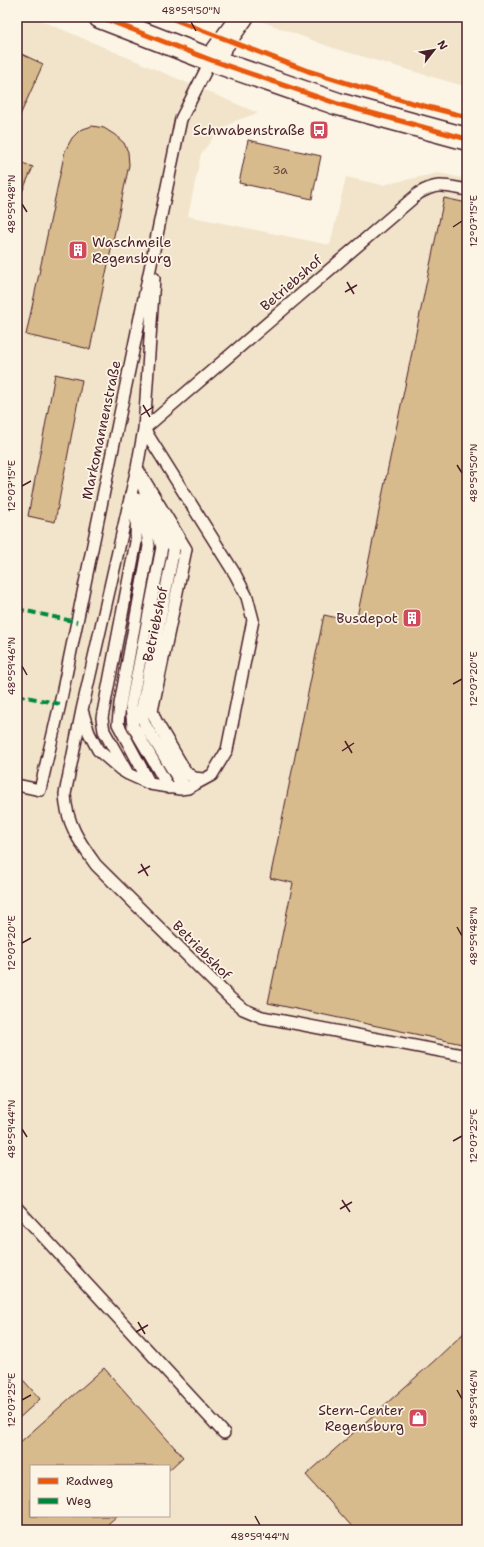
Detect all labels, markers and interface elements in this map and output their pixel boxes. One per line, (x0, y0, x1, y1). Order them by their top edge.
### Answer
text: 48°59'50"N (162, 4, 220, 17)
north arrow (414, 30, 454, 70)
text: N (433, 38, 451, 53)
bus stop icon: Schwabenstraße (308, 119, 330, 141)
place label: Schwabenstraße (193, 121, 305, 139)
house number: 3a (272, 162, 288, 178)
text: 48°59'48"N (5, 175, 18, 233)
text: 12°07'15"E (467, 195, 480, 247)
place label: Waschmeile Regensburg (92, 233, 171, 267)
building icon: Waschmeile Regensburg (67, 239, 89, 261)
street label: Betriebshof (256, 251, 326, 315)
street label: Markomannenstraße (77, 359, 125, 501)
text: 48°59'50"N (467, 444, 480, 502)
text: 12°07'15"E (5, 460, 18, 512)
street label: Betriebshof (138, 584, 172, 663)
building icon: Busdepot (401, 607, 423, 629)
place label: Busdepot (336, 609, 398, 627)
text: 48°59'46"N (5, 637, 18, 695)
text: 12°07'20"E (467, 651, 480, 707)
text: 48°59'48"N (467, 907, 480, 965)
text: 12°07'20"E (5, 915, 18, 971)
street label: Betriebshof (169, 917, 236, 984)
text: 48°59'44"N (5, 1100, 18, 1158)
text: 12°07'25"E (467, 1109, 480, 1163)
text: 48°59'46"N (467, 1370, 480, 1428)
text: 12°07'25"E (5, 1373, 18, 1427)
place label: Stern-Center Regensburg (318, 1401, 404, 1435)
shop icon: Stern-Center Regensburg (407, 1407, 429, 1429)
legend (30, 1465, 170, 1517)
text: Radweg (66, 1473, 113, 1489)
text: Weg (66, 1493, 91, 1509)
text: 48°59'44"N (231, 1530, 289, 1543)

